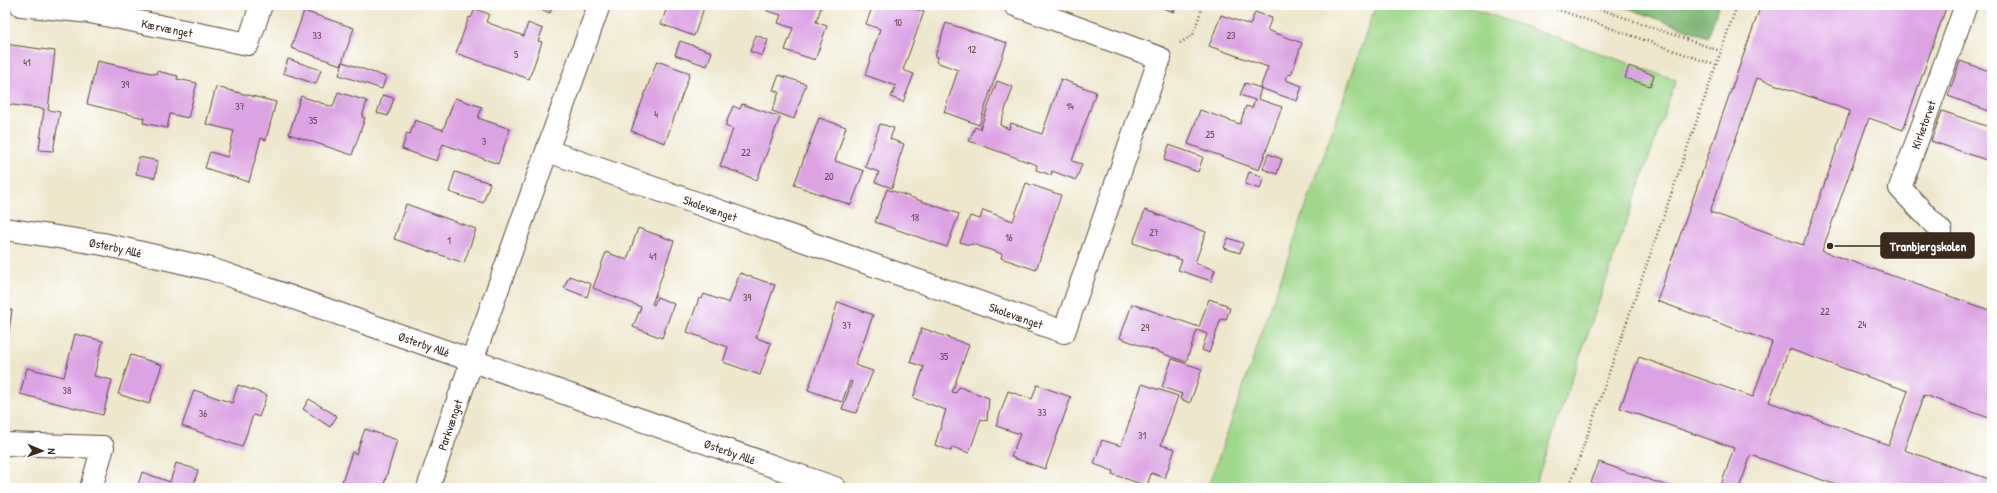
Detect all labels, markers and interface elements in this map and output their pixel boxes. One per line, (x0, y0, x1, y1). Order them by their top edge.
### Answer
street label: Kærvænget (140, 14, 195, 41)
house number: 10 (894, 16, 903, 29)
house number: 33 (313, 29, 322, 42)
house number: 23 (1226, 29, 1236, 42)
house number: 12 (968, 43, 976, 56)
house number: 5 (514, 48, 519, 61)
house number: 41 (23, 56, 31, 69)
house number: 39 (121, 78, 129, 91)
street label: Kirketorvet (1906, 97, 1940, 151)
house number: 37 (235, 100, 245, 113)
house number: 14 (1066, 100, 1074, 113)
house number: 4 (654, 108, 658, 121)
house number: 35 (309, 114, 318, 127)
house number: 25 (1206, 128, 1215, 141)
house number: 3 (482, 135, 487, 148)
house number: 22 (741, 146, 751, 159)
house number: 20 (824, 170, 834, 183)
street label: Skolevænget (681, 191, 740, 226)
house number: 18 (911, 211, 919, 224)
house number: 27 (1149, 226, 1159, 239)
house number: 16 (1005, 231, 1013, 244)
street label: Østerby Allé (88, 233, 144, 261)
callout: Tranbjergskolen (1881, 233, 1974, 258)
house number: 1 (447, 234, 451, 247)
text: Tranbjergskolen (1889, 237, 1966, 256)
house number: 41 (649, 250, 657, 263)
house number: 39 (743, 291, 751, 304)
street label: Skolevænget (987, 298, 1046, 333)
house number: 22 (1820, 305, 1830, 318)
house number: 24 (1858, 318, 1866, 331)
house number: 37 (842, 319, 852, 332)
house number: 29 (1141, 321, 1150, 334)
street label: Østerby Allé (396, 327, 453, 361)
house number: 35 (940, 350, 949, 363)
house number: 38 (63, 384, 71, 397)
street label: Parkvænget (433, 396, 466, 452)
house number: 33 (1038, 406, 1047, 419)
house number: 36 (199, 407, 207, 420)
house number: 31 (1138, 429, 1146, 442)
north arrow (22, 431, 62, 471)
street label: Østerby Allé (702, 434, 758, 468)
text: N (45, 448, 59, 455)

